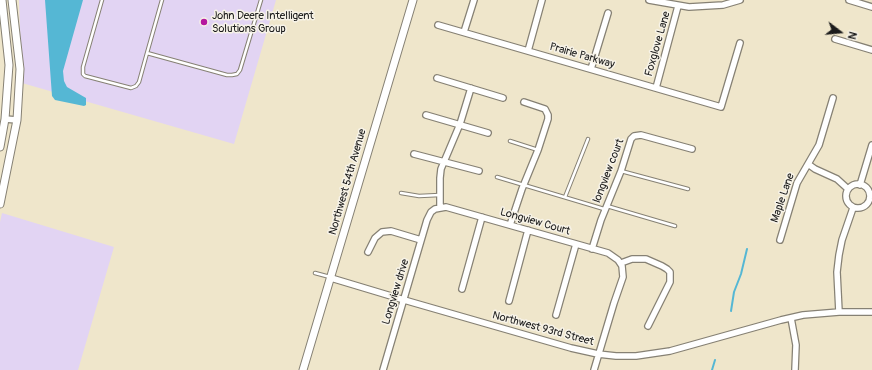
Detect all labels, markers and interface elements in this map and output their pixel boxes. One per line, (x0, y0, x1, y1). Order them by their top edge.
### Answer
place label: John Deere Intelligent Solutions Group (212, 9, 314, 35)
street label: Foxglove Lane (642, 10, 674, 78)
north arrow (820, 12, 860, 52)
marker: John Deere Intelligent Solutions Group (199, 17, 209, 27)
text: N (845, 30, 859, 41)
street label: Prairie Parkway (548, 40, 616, 72)
street label: Northwest 54th Avenue (327, 128, 369, 236)
street label: longview court (591, 137, 627, 205)
street label: Maple Lane (768, 172, 798, 224)
street label: Longview Court (498, 206, 572, 238)
street label: Longview drive (380, 258, 412, 326)
street label: Northwest 93rd Street (491, 309, 595, 349)

